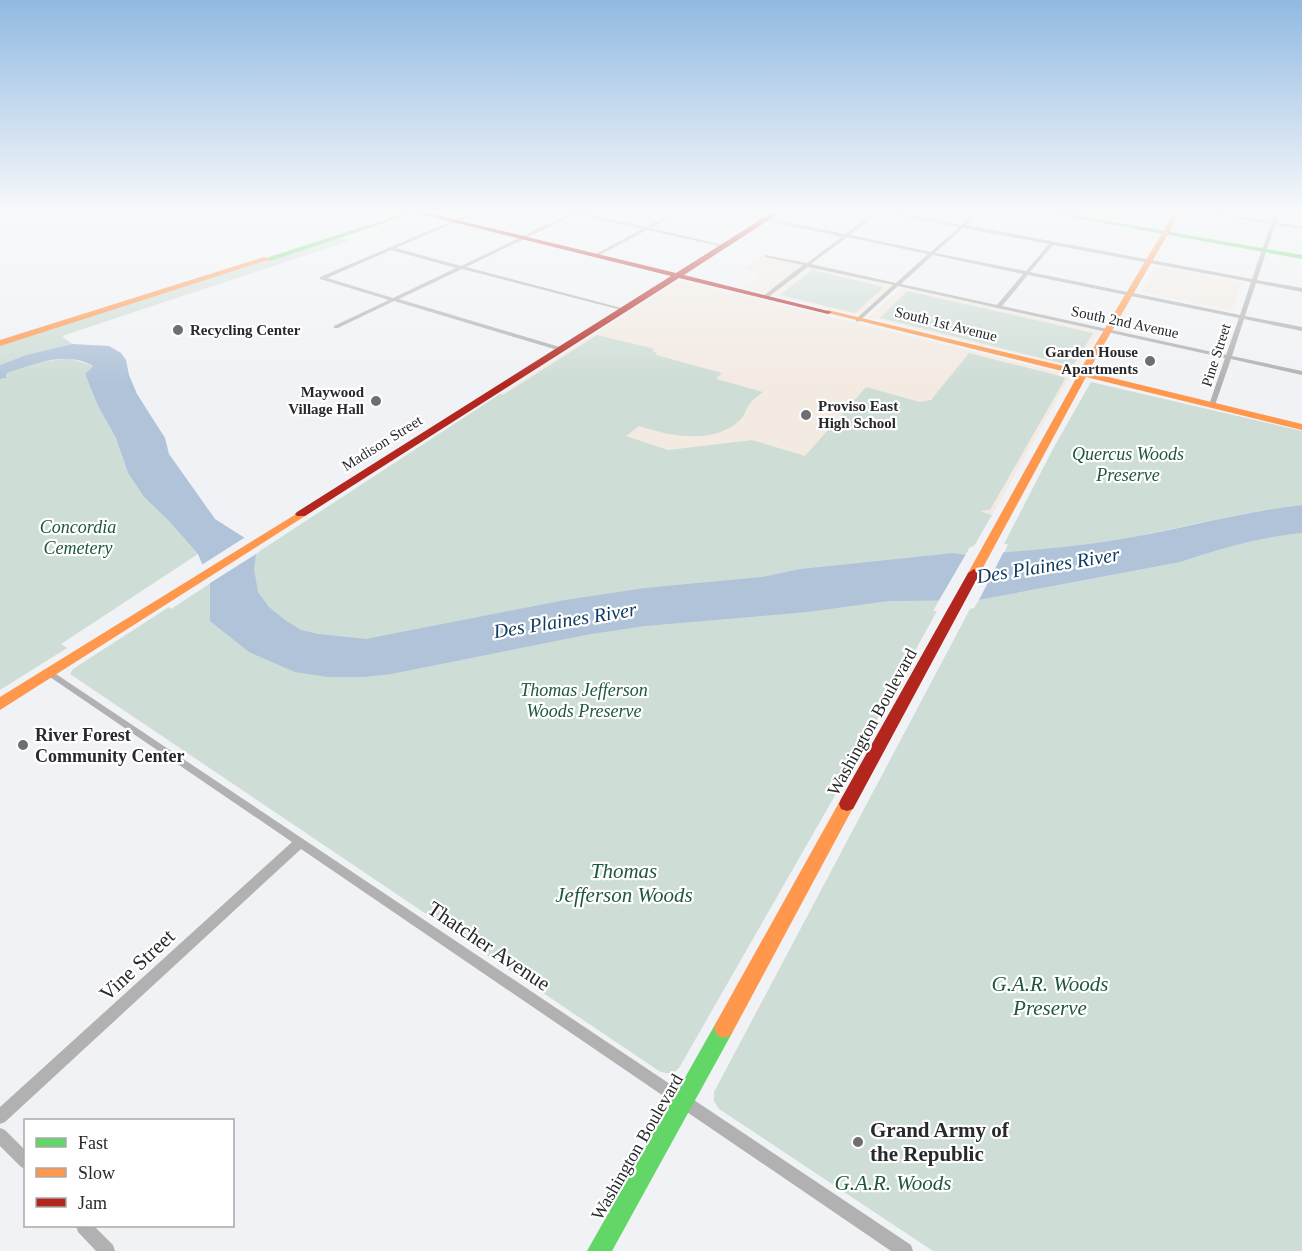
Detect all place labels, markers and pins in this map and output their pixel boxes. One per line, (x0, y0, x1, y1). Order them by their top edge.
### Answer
place label: Recycling Center (190, 322, 301, 338)
marker: Recycling Center (171, 323, 185, 337)
place label: Garden House Apartments (1045, 344, 1138, 377)
marker: Garden House Apartments (1143, 354, 1157, 368)
place label: Maywood Village Hall (288, 384, 365, 417)
marker: Maywood Village Hall (369, 394, 383, 408)
place label: Proviso East High School (818, 398, 898, 431)
marker: Proviso East High School (799, 408, 813, 422)
place label: River Forest Community Center (35, 725, 184, 766)
marker: River Forest Community Center (16, 738, 30, 752)
place label: Grand Army of the Republic (870, 1118, 1010, 1166)
marker: Grand Army of the Republic (851, 1135, 865, 1149)

